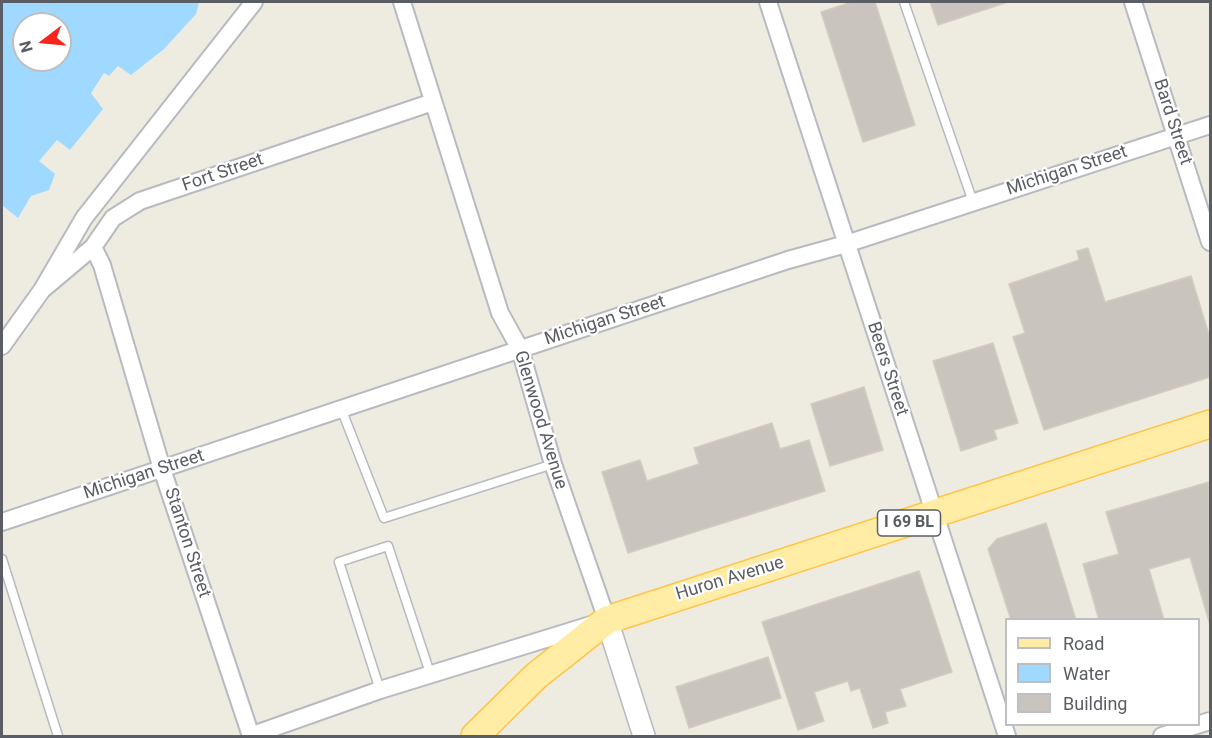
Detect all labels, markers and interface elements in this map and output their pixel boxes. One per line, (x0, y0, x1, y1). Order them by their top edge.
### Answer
north arrow (12, 12, 72, 72)
text: N (15, 39, 37, 55)
street label: Bard Street (1148, 76, 1196, 168)
street label: Michigan Street (1004, 141, 1130, 201)
street label: Fort Street (180, 149, 266, 197)
street label: Michigan Street (542, 291, 668, 351)
street label: Beers Street (862, 319, 912, 419)
street label: Glenwood Avenue (509, 348, 571, 492)
street label: Michigan Street (81, 445, 207, 505)
street label: Stanton Street (159, 485, 215, 601)
road number: I 69 BL (878, 510, 940, 536)
street label: Huron Avenue (673, 552, 787, 606)
legend (1005, 618, 1200, 726)
text: Road (1063, 633, 1104, 654)
text: Water (1063, 663, 1110, 684)
text: Building (1063, 693, 1127, 714)

